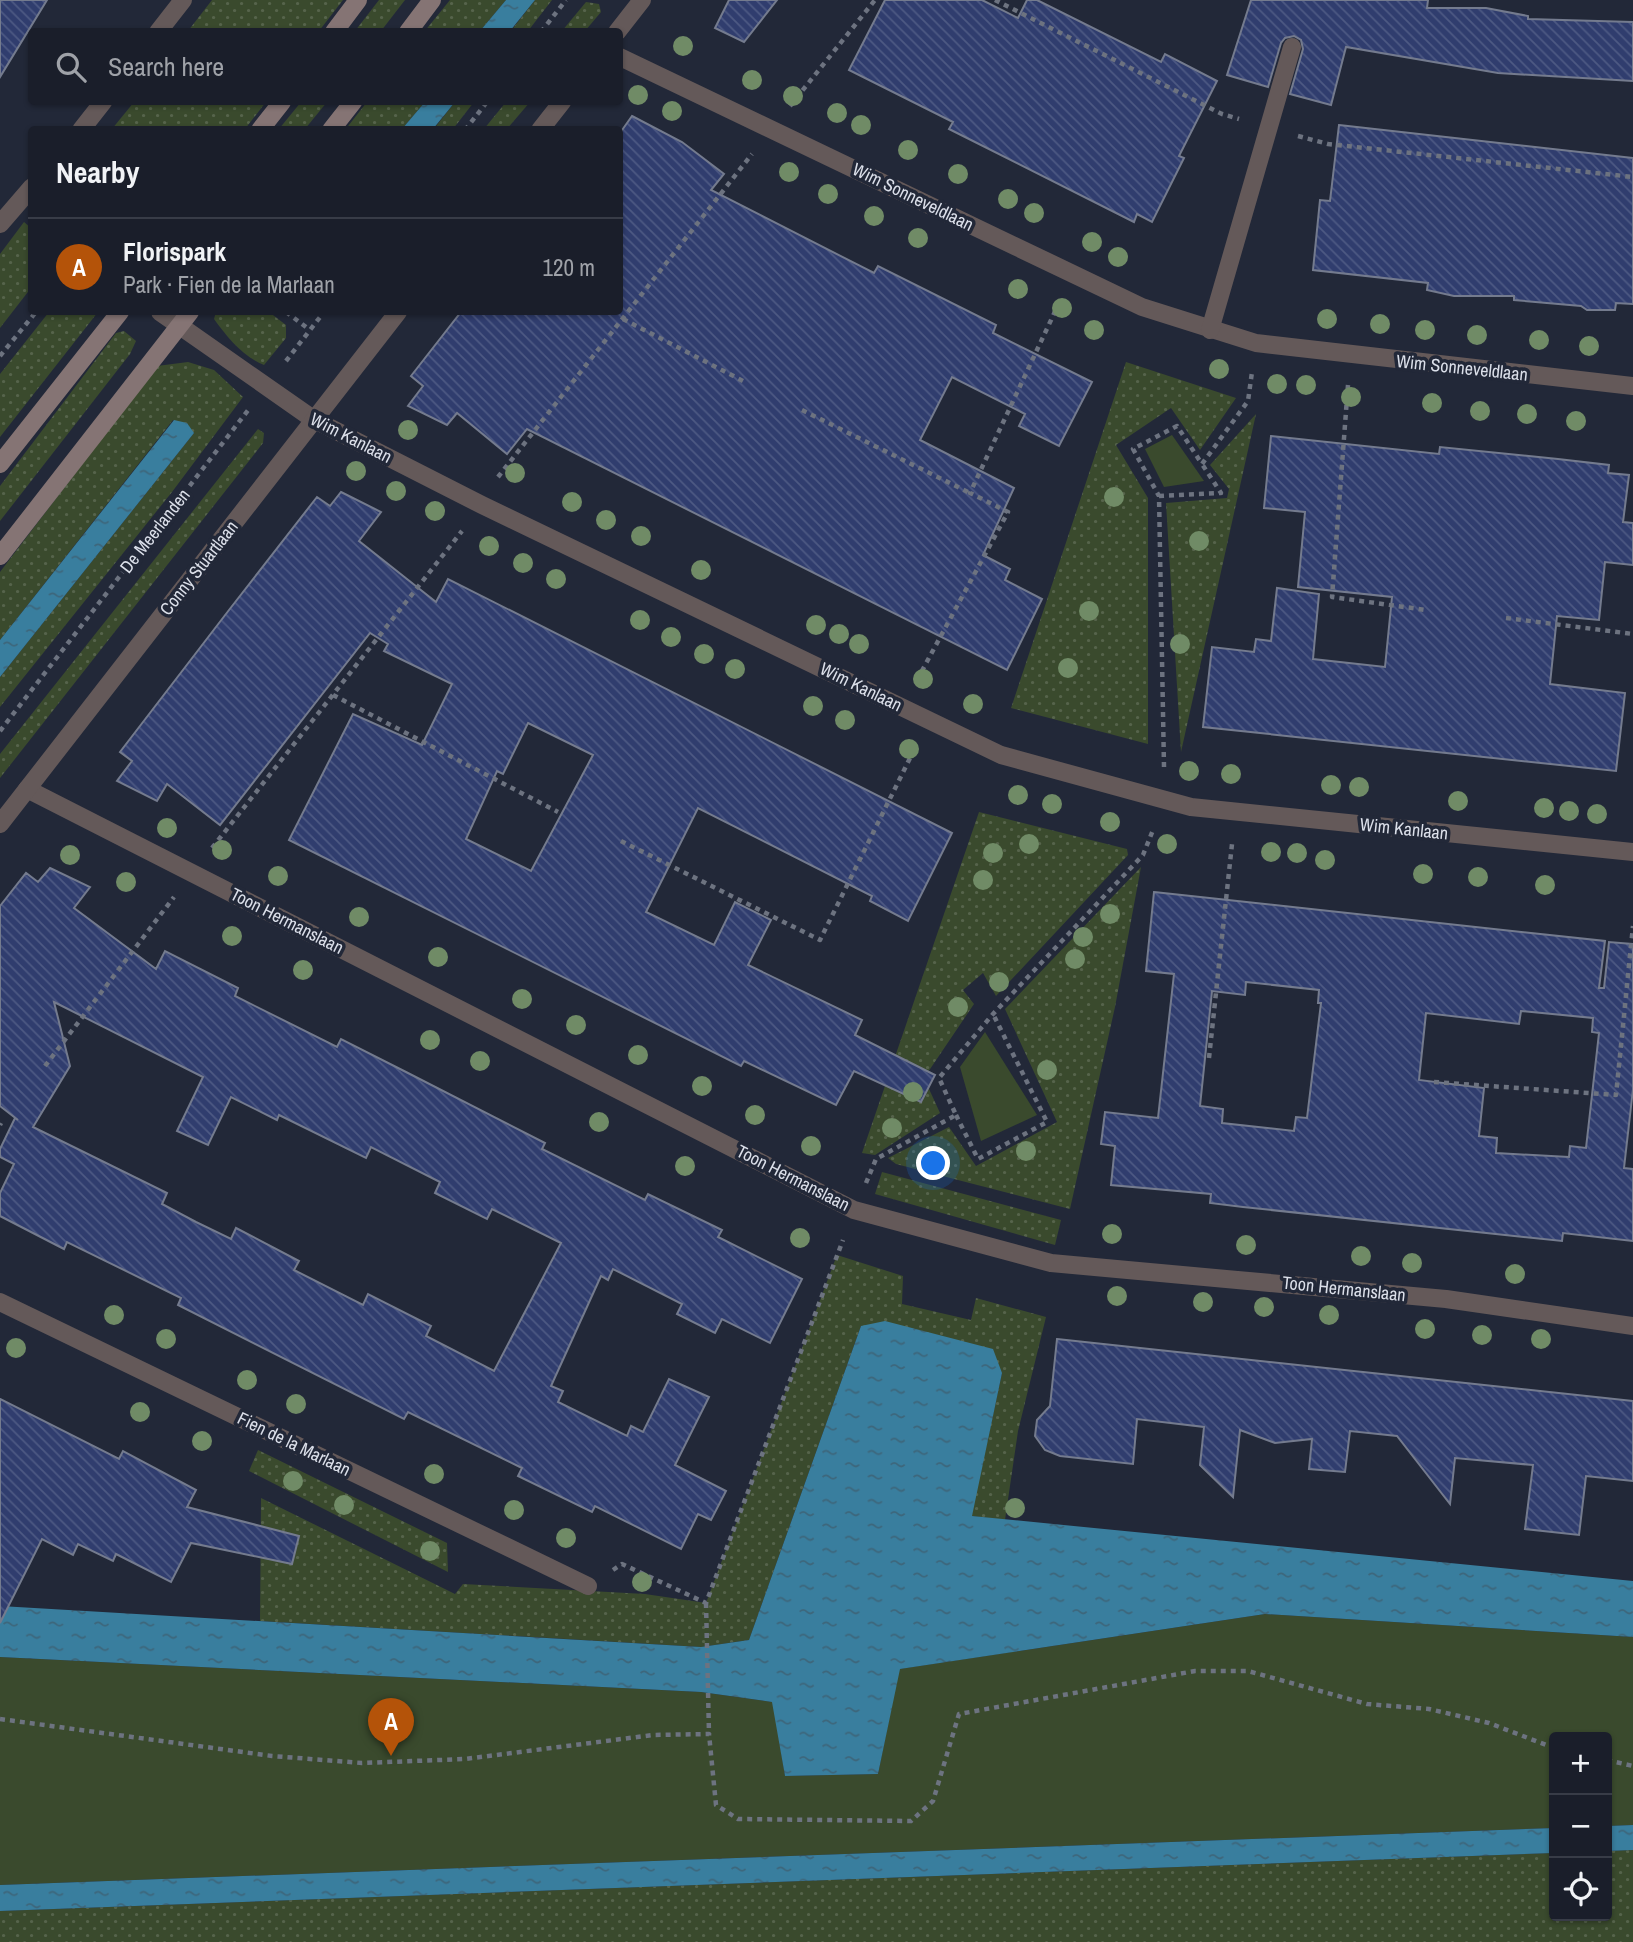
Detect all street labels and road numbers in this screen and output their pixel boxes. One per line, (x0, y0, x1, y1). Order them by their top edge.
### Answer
street label: Wim Sonneveldlaan (848, 156, 978, 237)
street label: Wim Sonneveldlaan (1395, 348, 1529, 387)
street label: Wim Kanlaan (306, 406, 396, 469)
street label: De Meerlanden (114, 483, 196, 578)
street label: Conny Stuartlaan (154, 515, 244, 620)
street label: Wim Kanlaan (816, 656, 907, 717)
street label: Wim Kanlaan (1359, 811, 1449, 846)
street label: Toon Hermanslaan (226, 881, 348, 960)
street label: Toon Hermanslaan (732, 1138, 854, 1217)
street label: Toon Hermanslaan (1281, 1270, 1407, 1307)
street label: Fien de la Marlaan (233, 1405, 355, 1482)

